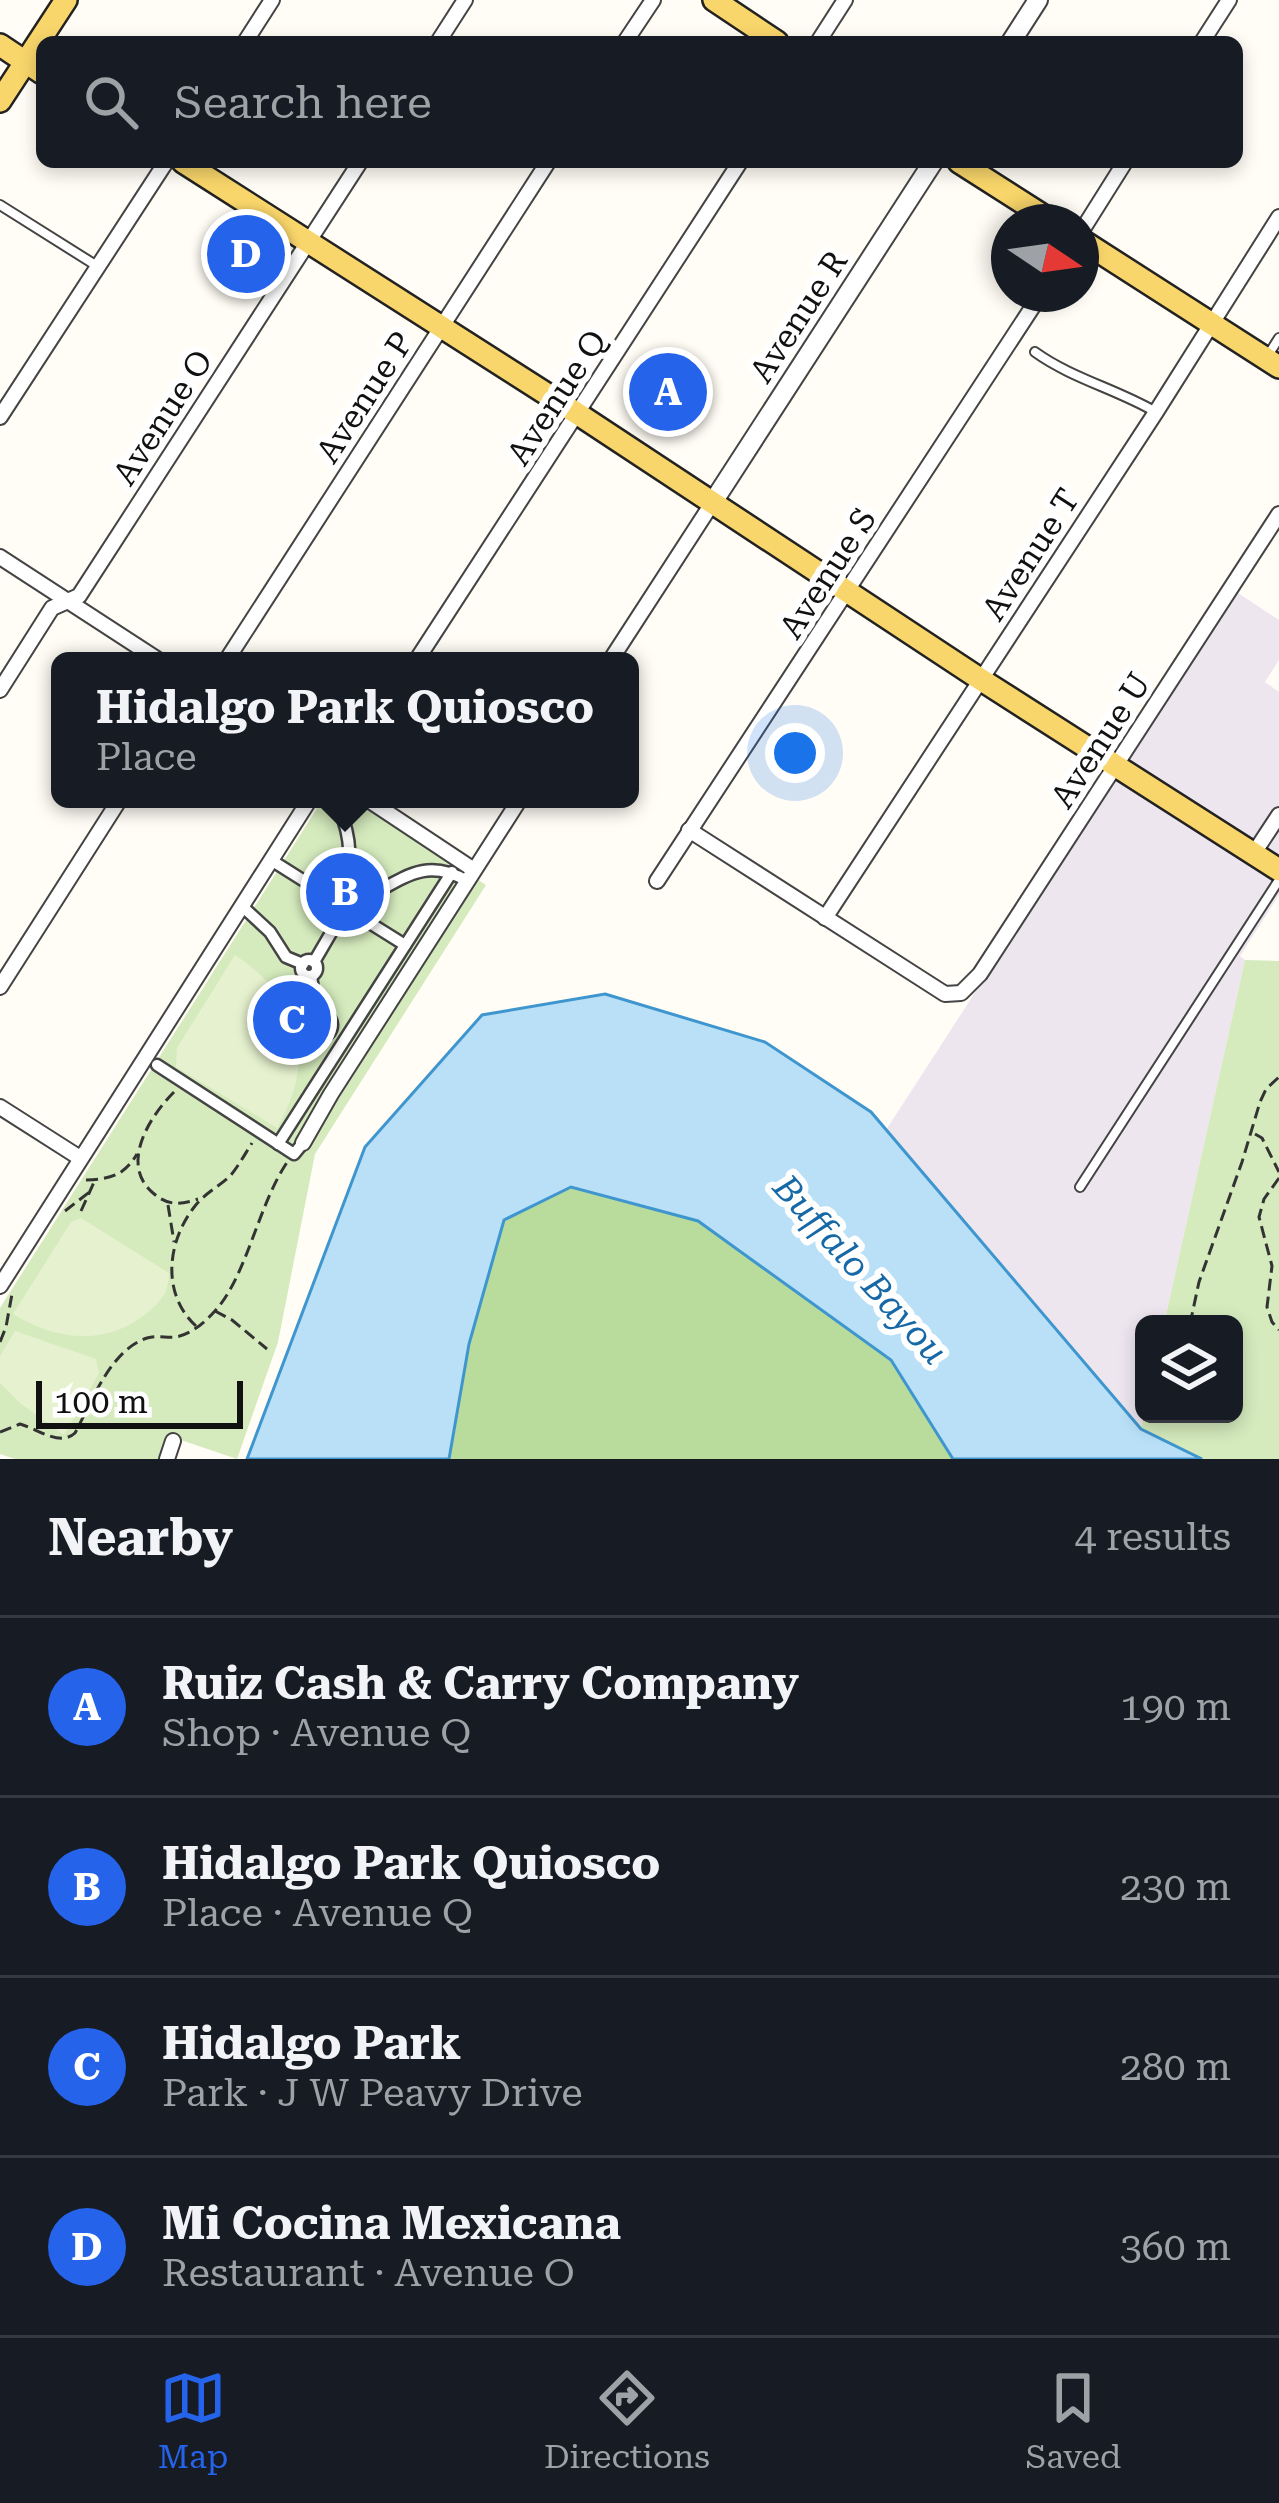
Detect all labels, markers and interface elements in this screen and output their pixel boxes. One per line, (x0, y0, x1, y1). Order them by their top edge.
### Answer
search box (36, 36, 1243, 168)
icon: search (78, 69, 144, 135)
text: Search here (174, 76, 432, 129)
north arrow (991, 204, 1099, 312)
pin: D (207, 209, 285, 299)
street label: Avenue R (741, 243, 856, 390)
street label: Avenue Q (498, 323, 614, 472)
street label: Avenue P (308, 325, 421, 470)
street label: Avenue O (104, 343, 220, 492)
pin: A (629, 347, 707, 437)
street label: Avenue T (974, 481, 1087, 627)
street label: Avenue S (771, 501, 884, 646)
popup (51, 652, 639, 808)
street label: Avenue U (1042, 665, 1159, 815)
text: Hidalgo Park Quiosco (96, 681, 594, 734)
your location (765, 723, 825, 783)
text: Place (96, 734, 197, 780)
pin: B (306, 847, 384, 937)
pin: C (253, 975, 331, 1065)
water label: Buffalo Bayou (764, 1166, 956, 1373)
map controls (1135, 1315, 1243, 1423)
button: layers (1135, 1315, 1243, 1423)
scale bar (36, 1375, 243, 1428)
text: 100 m (54, 1382, 148, 1421)
text: Nearby (48, 1508, 233, 1567)
text: 4 results (1074, 1514, 1231, 1560)
text: Ruiz Cash & Carry Company (162, 1657, 799, 1710)
text: A (73, 1684, 101, 1730)
text: 190 m (1120, 1684, 1231, 1730)
text: Shop · Avenue Q (162, 1710, 471, 1756)
text: Hidalgo Park Quiosco (162, 1837, 660, 1890)
text: B (73, 1864, 101, 1910)
text: 230 m (1120, 1864, 1231, 1910)
text: Place · Avenue Q (162, 1890, 473, 1936)
text: Hidalgo Park (162, 2017, 461, 2070)
text: C (73, 2044, 101, 2090)
text: 280 m (1120, 2044, 1231, 2090)
text: Park · J W Peavy Drive (162, 2070, 583, 2116)
text: Mi Cocina Mexicana (162, 2197, 621, 2250)
text: D (71, 2224, 103, 2270)
text: 360 m (1120, 2224, 1231, 2270)
text: Restaurant · Avenue O (162, 2250, 575, 2296)
tab: Map (158, 2365, 228, 2476)
tab: Directions (544, 2365, 710, 2476)
tab: Saved (1026, 2365, 1121, 2476)

